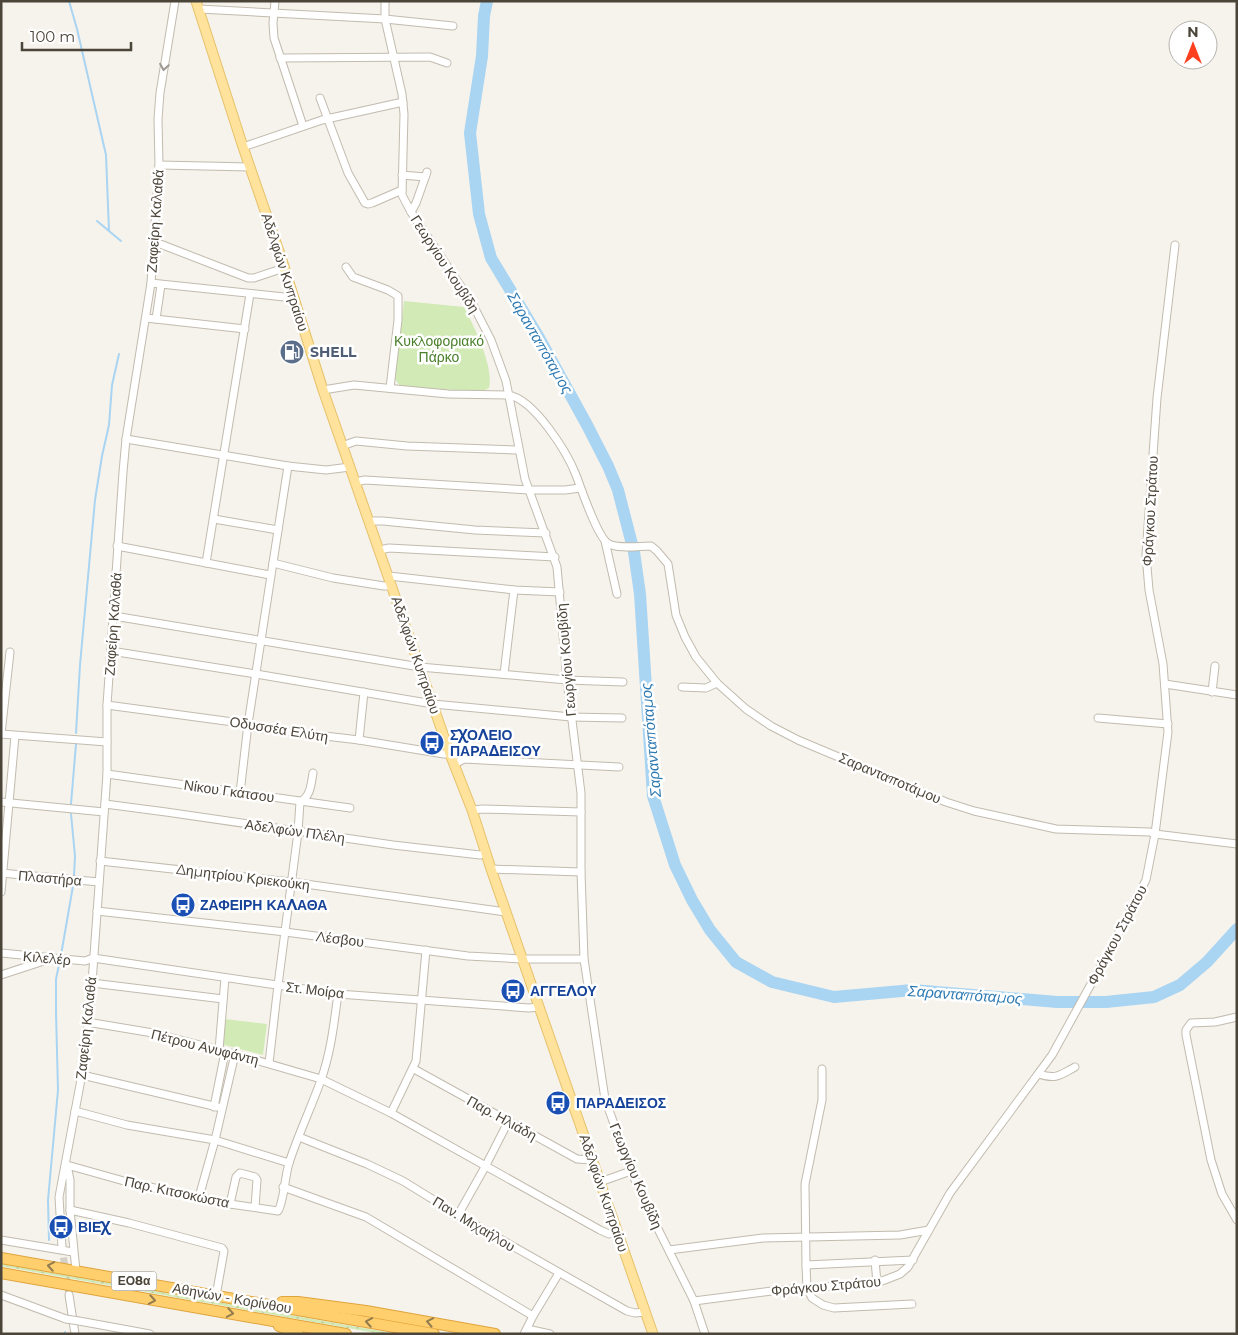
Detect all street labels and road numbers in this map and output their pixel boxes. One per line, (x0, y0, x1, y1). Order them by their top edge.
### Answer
street label: Ζαφείρη Καλαθά (142, 169, 168, 273)
street label: Αδελφών Κυπραίου (257, 211, 313, 333)
street label: Γεωργίου Κουβίδη (407, 212, 483, 316)
street label: Φράγκου Στράτου (1138, 455, 1162, 567)
street label: Ζαφείρη Καλαθά (100, 572, 126, 676)
street label: Αδελφών Κυπραίου (387, 594, 445, 716)
street label: Γεωργίου Κουβίδη (552, 603, 580, 717)
street label: Οδυσσέα Ελύτη (228, 712, 330, 746)
street label: Σαρανταποτάμου (836, 748, 944, 808)
street label: Νίκου Γκάτσου (183, 776, 275, 806)
street label: Αδελφών Πλέλη (244, 815, 346, 847)
street label: Δημητρίου Κριεκούκη (175, 860, 311, 894)
street label: Πλαστήρα (17, 866, 83, 890)
street label: Φράγκου Στράτου (1083, 882, 1151, 988)
street label: Λέσβου (315, 927, 365, 951)
street label: Κιλελέρ (22, 947, 72, 969)
street label: Ζαφείρη Καλαθά (72, 976, 100, 1080)
street label: Στ. Μοίρα (285, 977, 345, 1003)
street label: Πέτρου Ανυφάντη (149, 1025, 261, 1069)
street label: Παρ. Ηλιάδη (464, 1091, 540, 1145)
street label: Γεωργίου Κουβίδη (606, 1120, 666, 1232)
street label: Αδελφών Κυπραίου (575, 1132, 633, 1254)
street label: Παρ. Κιτσοκώστα (123, 1172, 231, 1212)
street label: Παν. Μιχαήλου (430, 1192, 518, 1256)
road number: ΕΟ8α (112, 1272, 156, 1290)
street label: Φράγκου Στράτου (770, 1272, 882, 1300)
street label: Αθηνών - Κορίνθου (171, 1279, 293, 1317)

